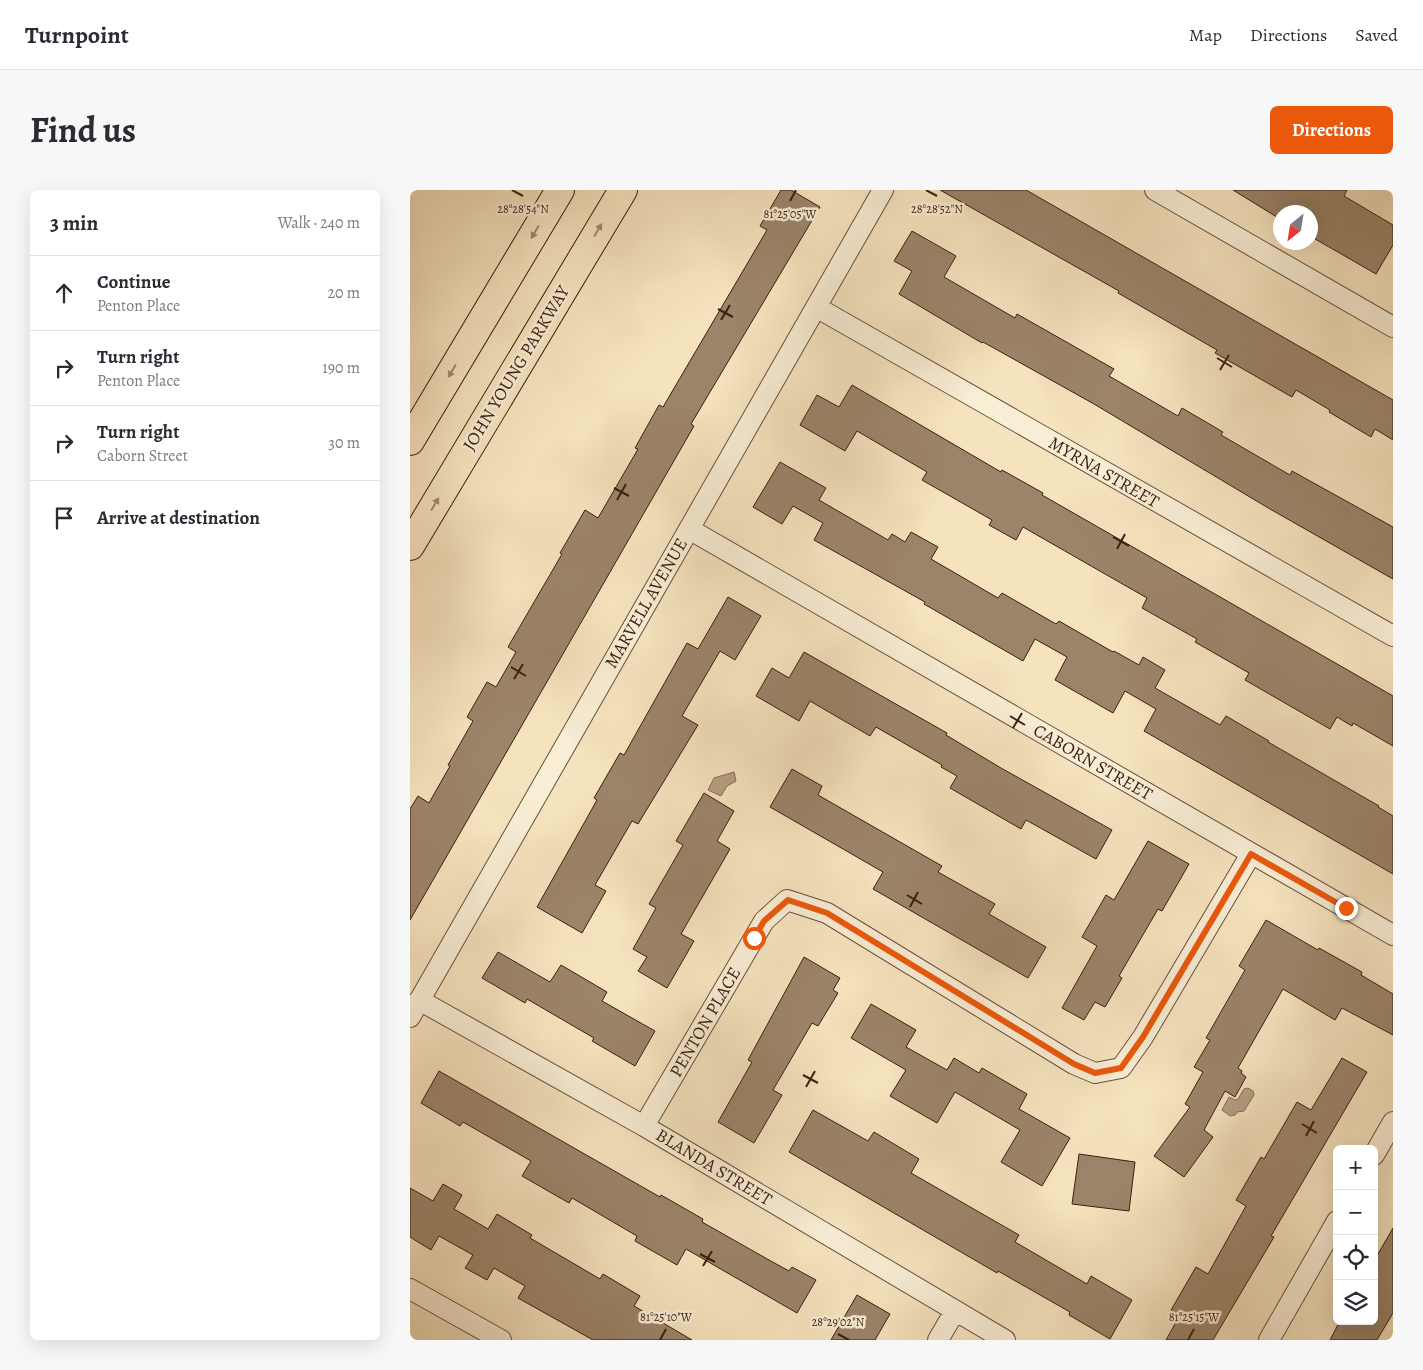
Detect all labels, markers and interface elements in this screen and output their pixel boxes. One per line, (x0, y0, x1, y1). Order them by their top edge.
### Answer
text: Turnpoint (25, 19, 129, 51)
text: Map (1189, 23, 1222, 47)
text: Directions (1250, 23, 1327, 47)
text: Saved (1355, 23, 1398, 47)
text: Find us (30, 106, 136, 154)
button: Directions (1270, 106, 1393, 154)
text: 28°28'54"N (497, 201, 549, 217)
text: 28°28'52"N (911, 201, 963, 217)
north arrow (1273, 205, 1318, 250)
text: 81°25'05"W (764, 206, 817, 222)
text: 3 min (50, 209, 98, 237)
text: Walk · 240 m (278, 212, 360, 234)
one-way arrow (594, 224, 603, 237)
one-way arrow (531, 225, 540, 238)
text: Continue (97, 269, 171, 295)
icon: ahead (50, 279, 78, 307)
street label: JOHN YOUNG PARKWAY (457, 280, 576, 455)
text: 20 m (327, 282, 360, 304)
text: Penton Place (97, 295, 180, 317)
text: Turn right (97, 344, 179, 370)
icon: right (50, 354, 78, 382)
text: 190 m (322, 357, 360, 379)
one-way arrow (447, 365, 456, 378)
text: Penton Place (97, 370, 180, 392)
text: Turn right (97, 419, 179, 445)
icon: right (50, 429, 78, 457)
street label: MYRNA STREET (1044, 431, 1164, 513)
text: 30 m (328, 432, 360, 454)
text: Caborn Street (97, 445, 188, 467)
one-way arrow (431, 497, 440, 510)
icon: arrive (50, 504, 78, 532)
text: Arrive at destination (97, 505, 260, 531)
street label: MARVELL AVENUE (599, 534, 693, 672)
street label: CABORN STREET (1029, 718, 1157, 806)
route end (1335, 897, 1358, 920)
route start (743, 927, 766, 950)
street label: PENTON PLACE (664, 963, 746, 1081)
street label: BLANDA STREET (651, 1123, 777, 1211)
map controls (1333, 1145, 1378, 1325)
button: + (1333, 1145, 1378, 1190)
button: − (1333, 1190, 1378, 1235)
button: locate (1333, 1235, 1378, 1280)
button: layers (1333, 1280, 1378, 1325)
text: 81°25'10"W (640, 1309, 693, 1325)
text: 81°25'15"W (1169, 1309, 1220, 1325)
text: 28°29'02"N (812, 1314, 865, 1330)

